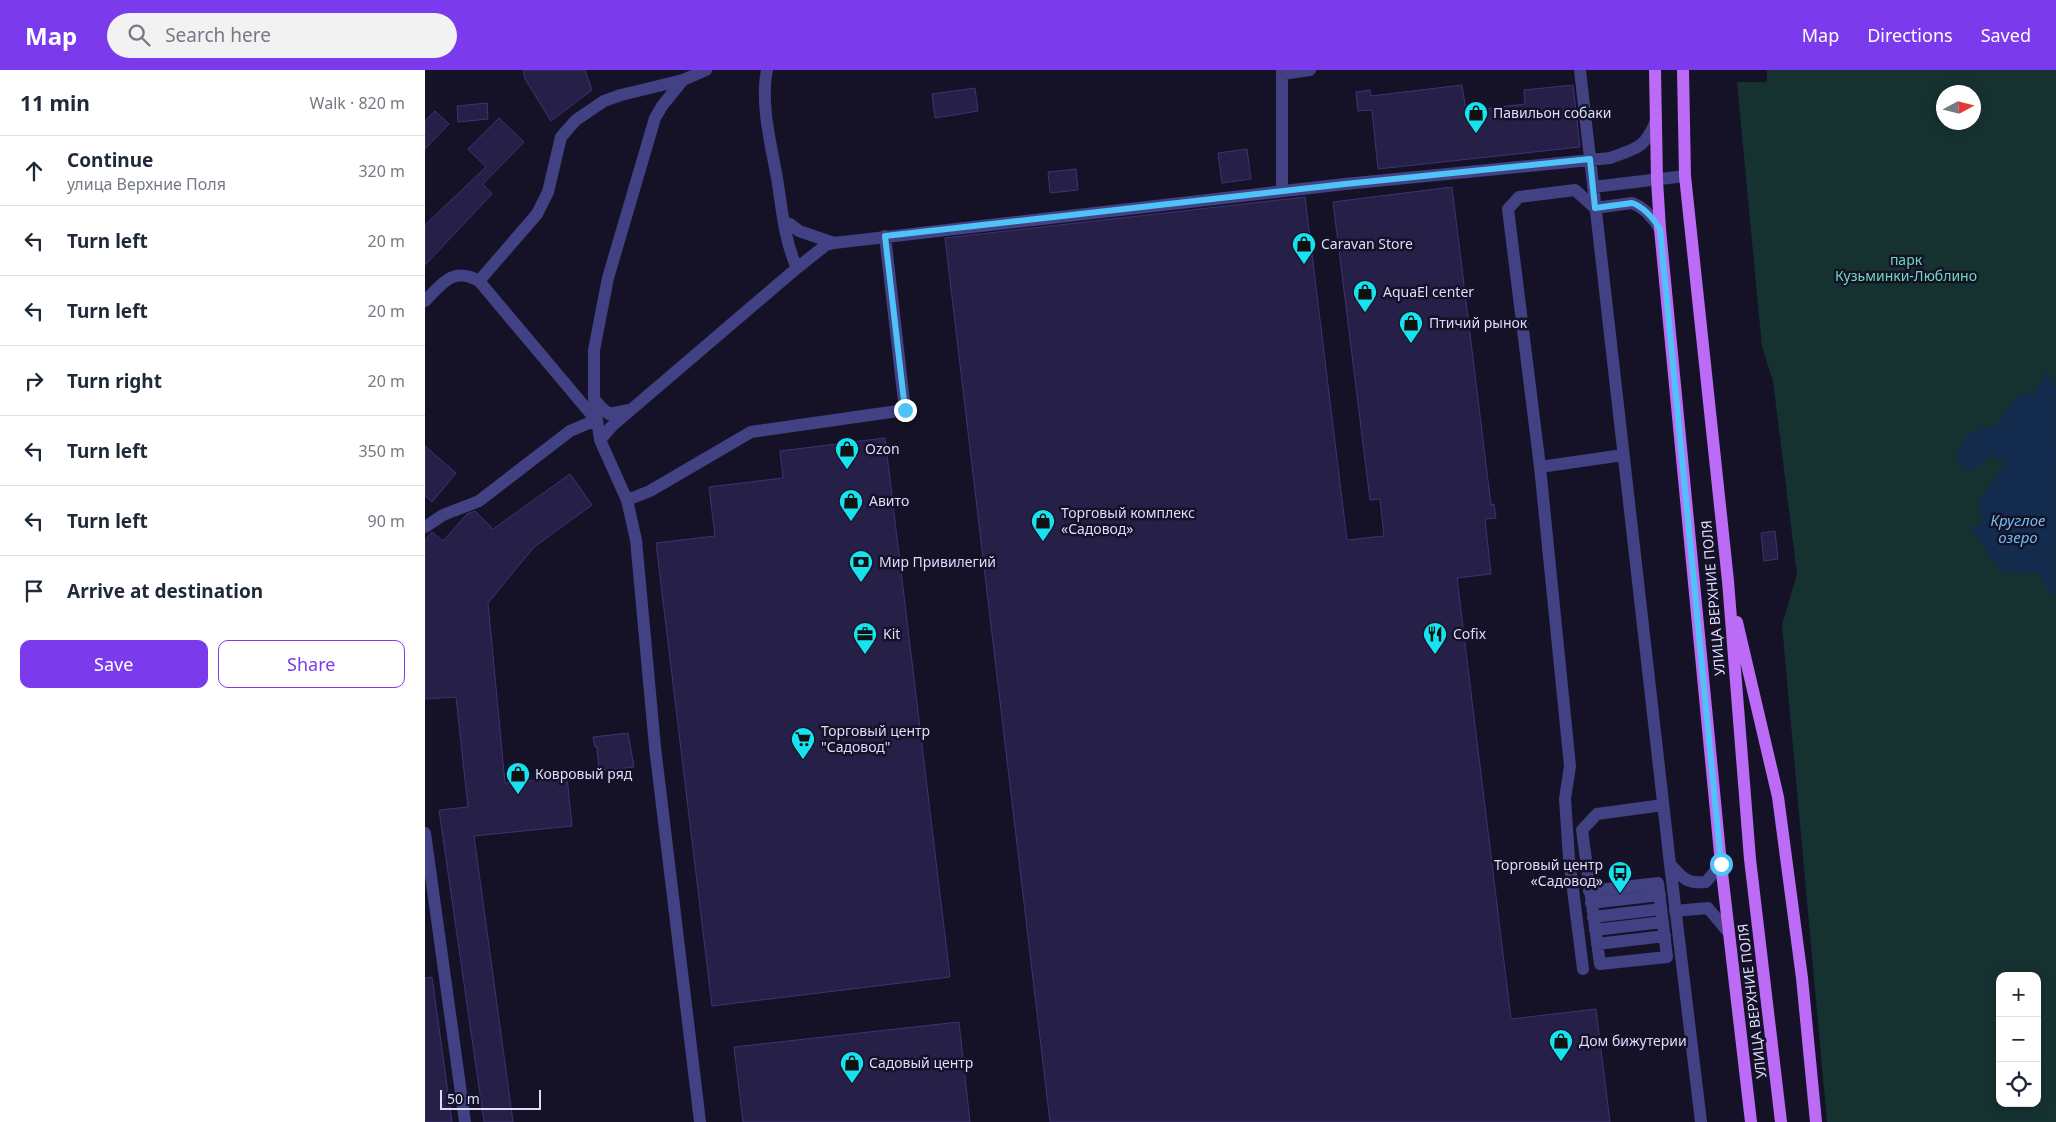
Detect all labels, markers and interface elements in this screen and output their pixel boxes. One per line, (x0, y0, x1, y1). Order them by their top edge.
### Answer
search box (107, 13, 457, 58)
text: Map (25, 19, 77, 52)
icon: search (125, 21, 153, 49)
text: Search here (165, 22, 271, 48)
text: Map (1802, 23, 1839, 47)
text: Directions (1867, 23, 1953, 47)
text: Saved (1981, 23, 2031, 47)
north arrow (1936, 85, 1981, 130)
text: 11 min (20, 89, 90, 117)
text: Walk · 820 m (310, 92, 405, 114)
shop icon: Павильон собаки (1463, 100, 1489, 134)
place label: Павильон собаки (1493, 103, 1611, 122)
text: Continue (67, 147, 153, 173)
icon: ahead (20, 157, 48, 185)
text: 320 m (358, 160, 405, 182)
text: улица Верхние Поля (67, 173, 226, 195)
icon: left (20, 227, 48, 255)
text: Turn left (67, 228, 148, 254)
text: 20 m (368, 230, 405, 252)
shop icon: Caravan Store (1291, 231, 1317, 265)
place label: Caravan Store (1321, 234, 1413, 253)
park label: парк Кузьминки-Люблино (1835, 250, 1977, 285)
shop icon: AquaEl center (1352, 279, 1378, 313)
place label: AquaEl center (1383, 282, 1474, 301)
icon: left (20, 297, 48, 325)
text: Turn left (67, 298, 148, 324)
text: 20 m (368, 300, 405, 322)
shop icon: Птичий рынок (1398, 310, 1424, 344)
place label: Птичий рынок (1429, 313, 1528, 332)
icon: right (20, 367, 48, 395)
text: Turn right (67, 368, 162, 394)
text: 20 m (368, 370, 405, 392)
route end (894, 399, 917, 422)
shop icon: Ozon (834, 436, 860, 470)
icon: left (20, 437, 48, 465)
text: Turn left (67, 438, 148, 464)
place label: Ozon (865, 439, 900, 458)
text: 350 m (358, 440, 405, 462)
shop icon: Авито (838, 488, 864, 522)
place label: Авито (869, 491, 909, 510)
place label: Торговый комплекс «Садовод» (1061, 503, 1195, 538)
icon: left (20, 507, 48, 535)
text: Turn left (67, 508, 148, 534)
shop icon: Торговый комплекс «Садовод» (1030, 508, 1056, 542)
text: 90 m (368, 510, 405, 532)
water label: Круглое озеро (1991, 510, 2046, 547)
street label: УЛИЦА ВЕРХНИЕ ПОЛЯ (1696, 520, 1729, 677)
bank icon: Мир Привилегий (848, 549, 874, 583)
place label: Мир Привилегий (879, 552, 996, 571)
icon: arrive (20, 577, 48, 605)
text: Arrive at destination (67, 578, 263, 604)
office icon: Kit (852, 621, 878, 655)
restaurant icon: Cofix (1422, 621, 1448, 655)
place label: Kit (883, 624, 900, 643)
place label: Cofix (1453, 624, 1487, 643)
button: Save (20, 640, 208, 688)
button: Share (218, 640, 405, 688)
place label: Торговый центр "Садовод" (821, 721, 930, 756)
supermarket icon: Торговый центр "Садовод" (790, 726, 816, 760)
shop icon: Ковровый ряд (505, 761, 531, 795)
place label: Ковровый ряд (535, 764, 633, 783)
route start (1710, 853, 1733, 876)
place label: Торговый центр «Садовод» (1494, 855, 1603, 890)
bus stop icon: Торговый центр «Садовод» (1607, 860, 1633, 894)
street label: УЛИЦА ВЕРХНИЕ ПОЛЯ (1733, 923, 1770, 1080)
map controls (1996, 972, 2041, 1107)
button: + (1996, 972, 2041, 1017)
button: − (1996, 1017, 2041, 1062)
shop icon: Дом бижутерии (1548, 1028, 1574, 1062)
place label: Дом бижутерии (1579, 1031, 1687, 1050)
shop icon: Садовый центр (839, 1050, 865, 1084)
place label: Садовый центр (869, 1053, 973, 1072)
button: locate (1996, 1062, 2041, 1107)
scale bar (440, 1087, 541, 1110)
text: 50 m (447, 1089, 480, 1108)

